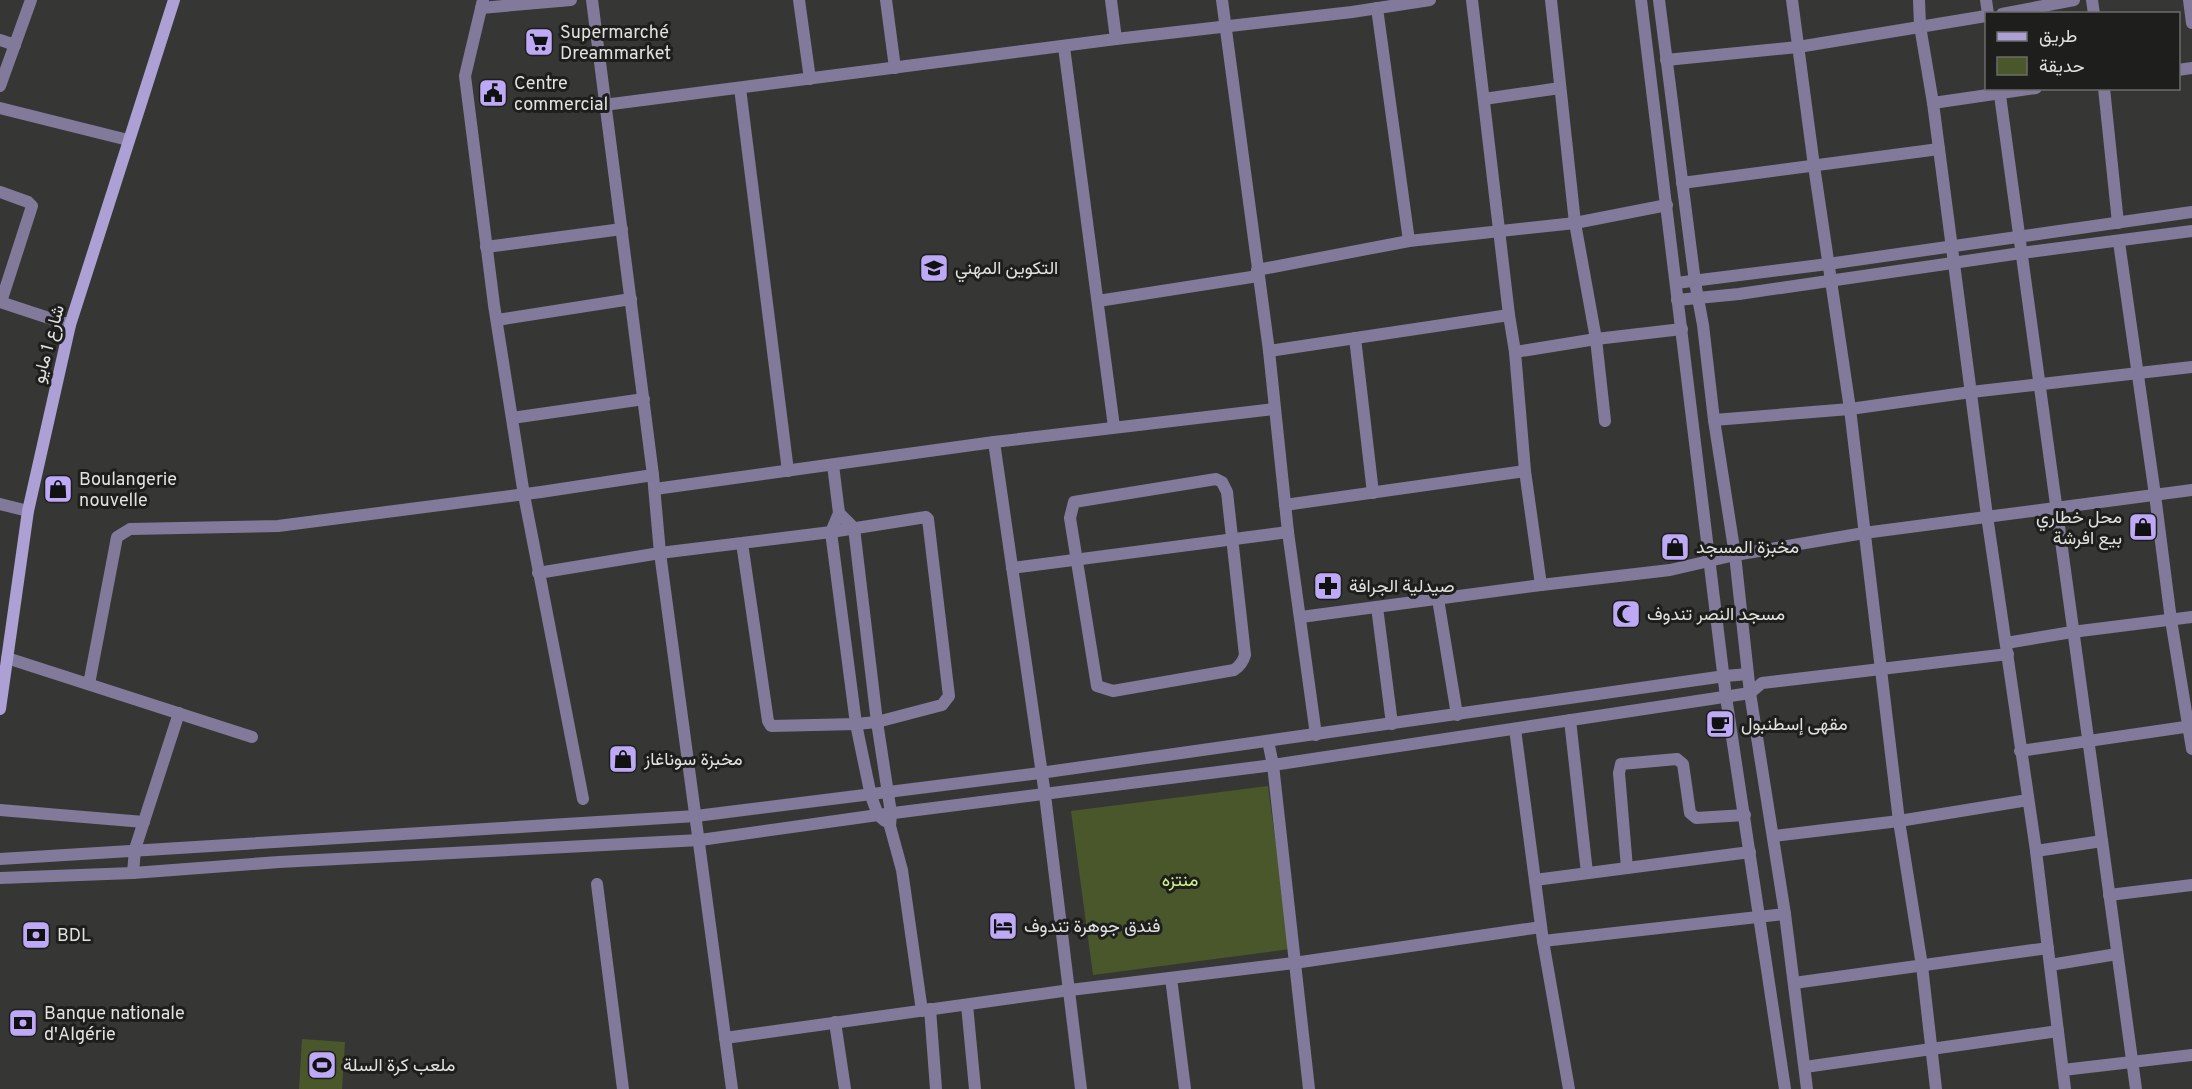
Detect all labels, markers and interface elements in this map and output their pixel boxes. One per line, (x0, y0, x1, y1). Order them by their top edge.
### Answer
legend (1985, 12, 2180, 90)
place label: Supermarché Dreammarket (560, 22, 671, 66)
supermarket icon: Supermarché Dreammarket (523, 26, 555, 58)
text: طريق (2039, 26, 2077, 49)
text: حديقة (2039, 56, 2085, 79)
place label: Centre commercial (514, 73, 608, 117)
public building icon: Centre commercial (477, 77, 509, 109)
school or university icon: التكوين المهني (918, 252, 950, 284)
place label: التكوين المهني (955, 258, 1058, 283)
street label: شارع 1 مايو (28, 303, 71, 386)
place label: Boulangerie nouvelle (79, 469, 177, 513)
shop icon: Boulangerie nouvelle (42, 473, 74, 505)
place label: محل خطاري بيع افرشة (2036, 507, 2122, 551)
shop icon: محل خطاري بيع افرشة (2127, 511, 2159, 543)
shop icon: مخبزة المسجد (1659, 531, 1691, 563)
place label: مخبزة المسجد (1696, 537, 1799, 560)
pharmacy icon: صيدلية الجرافة (1312, 570, 1344, 602)
place label: صيدلية الجرافة (1349, 576, 1455, 599)
mosque icon: مسجد النصر تندوف (1610, 598, 1642, 630)
place label: مسجد النصر تندوف (1647, 604, 1785, 627)
cafe icon: مقهى إسطنبول (1704, 708, 1736, 740)
place label: مقهى إسطنبول (1741, 714, 1847, 737)
shop icon: مخبزة سوناغاز (607, 743, 639, 775)
place label: مخبزة سوناغاز (643, 749, 743, 772)
park label: منتزه (1162, 870, 1198, 893)
hotel icon: فندق جوهرة تندوف (987, 910, 1019, 942)
place label: فندق جوهرة تندوف (1024, 916, 1160, 939)
bank icon: BDL (20, 919, 52, 951)
place label: BDL (57, 925, 91, 948)
place label: Banque nationale d'Algérie (44, 1003, 185, 1047)
bank icon: Banque nationale d'Algérie (7, 1007, 39, 1039)
sports icon: ملعب كرة السلة (306, 1049, 338, 1081)
place label: ملعب كرة السلة (343, 1055, 455, 1078)

